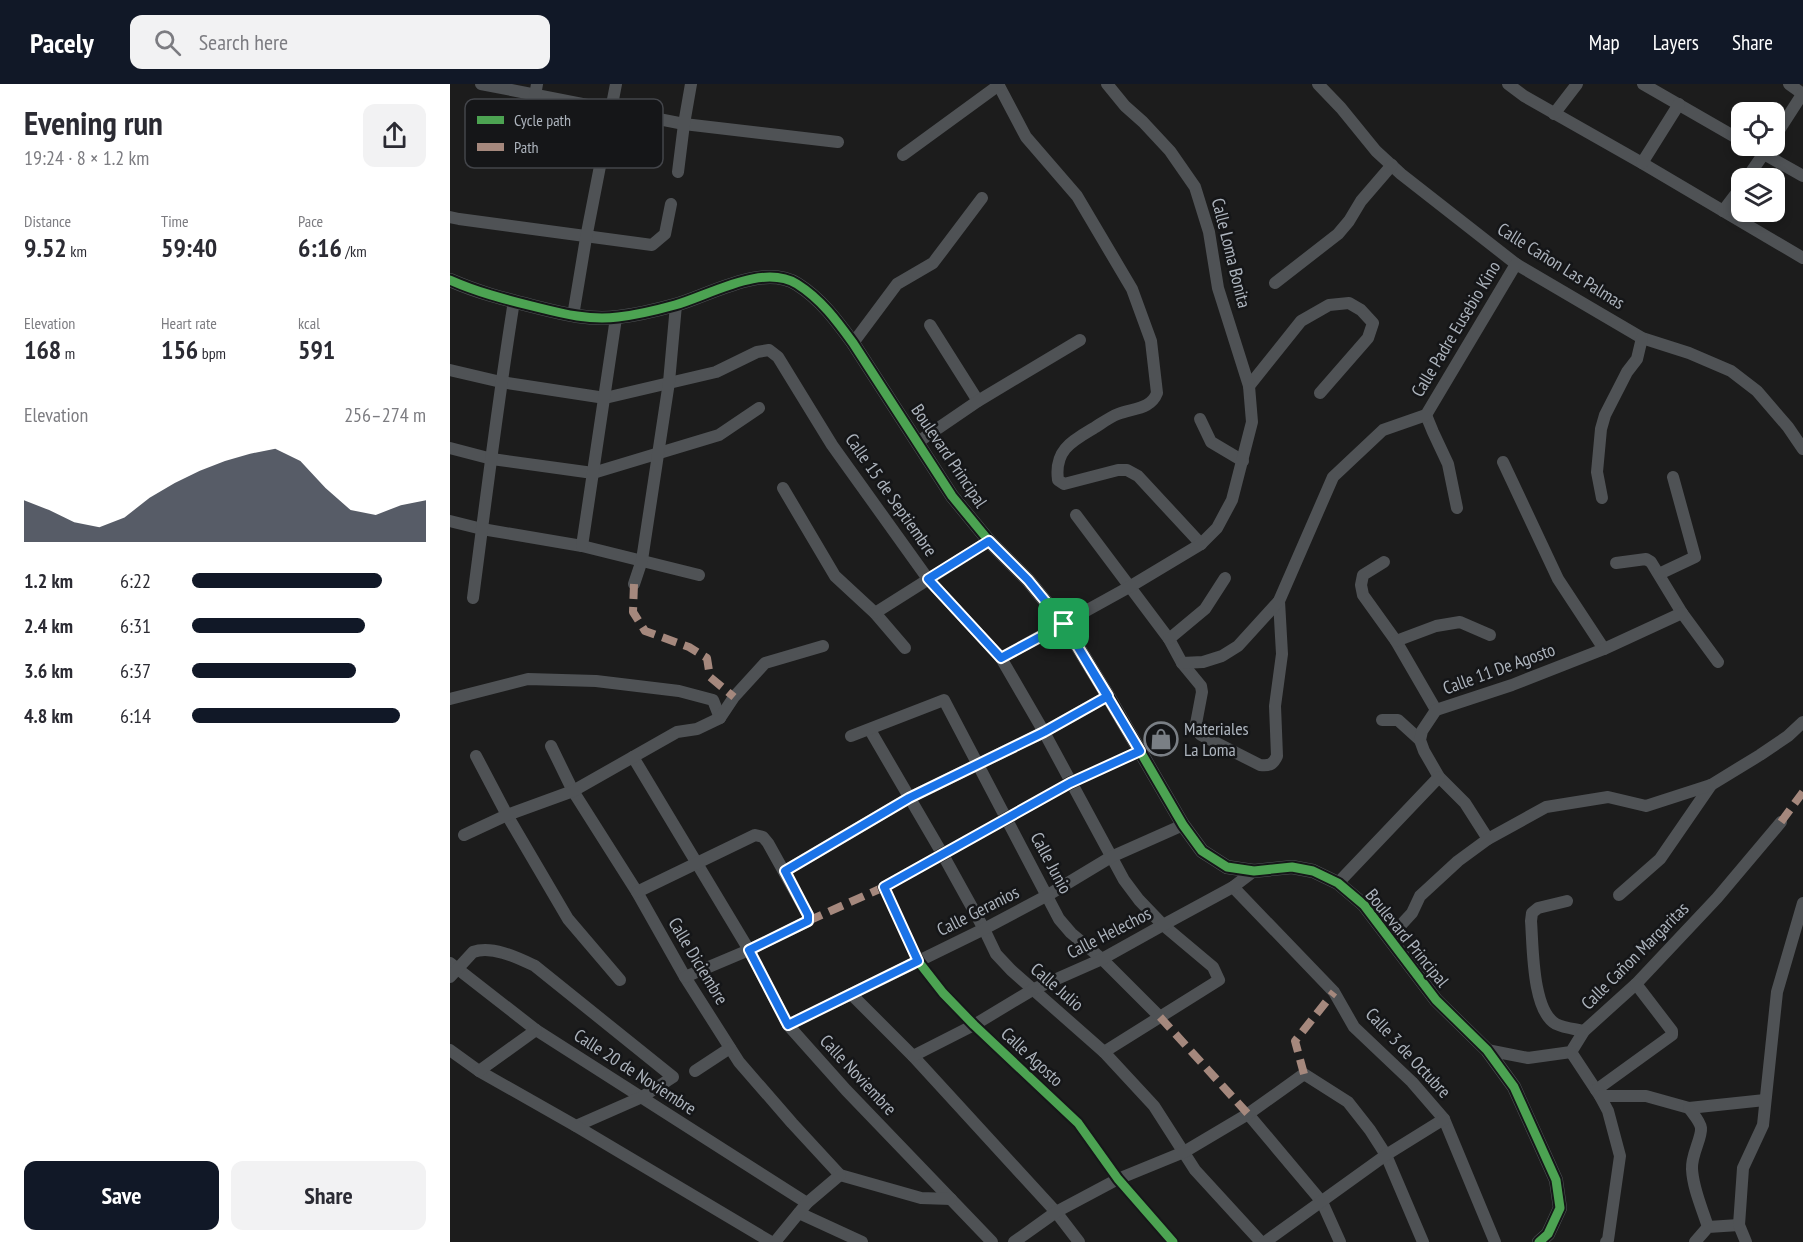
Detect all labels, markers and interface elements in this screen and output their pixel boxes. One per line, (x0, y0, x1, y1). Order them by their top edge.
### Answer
search box (130, 15, 550, 69)
text: Pacely (30, 24, 94, 61)
icon: search (151, 26, 184, 59)
text: Search here (199, 28, 288, 56)
text: Map (1589, 29, 1620, 56)
text: Layers (1653, 29, 1699, 56)
text: Share (1732, 29, 1773, 56)
legend (465, 99, 663, 168)
text: Evening run (24, 101, 163, 144)
map controls (1731, 102, 1785, 222)
button: locate (1731, 102, 1785, 156)
button: share (363, 104, 426, 167)
text: Cycle path (514, 110, 571, 130)
text: Path (514, 137, 539, 157)
text: 19:24 · 8 × 1.2 km (24, 145, 149, 171)
button: layers (1731, 168, 1785, 222)
street label: Calle Loma Bonita (1207, 196, 1256, 310)
text: Distance (24, 211, 71, 231)
text: Time (161, 211, 189, 231)
text: Pace (298, 211, 323, 231)
street label: Calle Cañon Las Palmas (1493, 217, 1629, 314)
text: 9.52 (24, 231, 67, 264)
text: 59:40 (161, 231, 217, 264)
text: 6:16 (298, 231, 342, 264)
text: km (67, 241, 87, 261)
text: /km (342, 241, 367, 261)
street label: Calle Padre Eusebio Kino (1406, 256, 1505, 401)
text: Elevation (24, 313, 75, 333)
text: Heart rate (161, 313, 217, 333)
text: kcal (298, 313, 320, 333)
text: 168 (24, 333, 61, 366)
text: 156 (161, 333, 198, 366)
text: 591 (298, 333, 335, 366)
text: m (61, 343, 75, 363)
text: bpm (198, 343, 226, 363)
street label: Boulevard Principal (906, 400, 993, 513)
text: Elevation (24, 402, 88, 428)
text: 256–274 m (344, 402, 426, 428)
street label: Calle 15 de Septiembre (840, 429, 942, 561)
text: 1.2 km (24, 568, 73, 594)
text: 6:22 (120, 568, 151, 594)
pin (1038, 598, 1089, 649)
icon: arrive (1047, 607, 1080, 640)
text: 2.4 km (24, 613, 73, 639)
text: 6:31 (120, 613, 151, 639)
street label: Calle 11 De Agosto (1440, 638, 1558, 699)
text: 3.6 km (24, 658, 73, 684)
text: 6:37 (120, 658, 151, 684)
text: 4.8 km (24, 703, 73, 729)
text: 6:14 (120, 703, 151, 729)
place label: Materiales La Loma (1184, 717, 1249, 761)
shop icon: Materiales La Loma (1143, 721, 1179, 757)
street label: Calle Junio (1026, 828, 1077, 898)
street label: Calle Geranios (933, 880, 1023, 941)
street label: Boulevard Principal (1361, 884, 1455, 992)
street label: Calle Cañon Margaritas (1576, 897, 1693, 1014)
street label: Calle Helechos (1063, 902, 1155, 964)
street label: Calle Diciembre (663, 913, 733, 1009)
street label: Calle Julio (1026, 957, 1089, 1016)
street label: Calle 3 de Octubre (1361, 1003, 1456, 1103)
street label: Calle Agosto (996, 1022, 1068, 1091)
street label: Calle 20 de Noviembre (570, 1023, 701, 1120)
street label: Calle Noviembre (815, 1029, 902, 1120)
button: Save (24, 1161, 219, 1230)
button: Share (231, 1161, 426, 1230)

